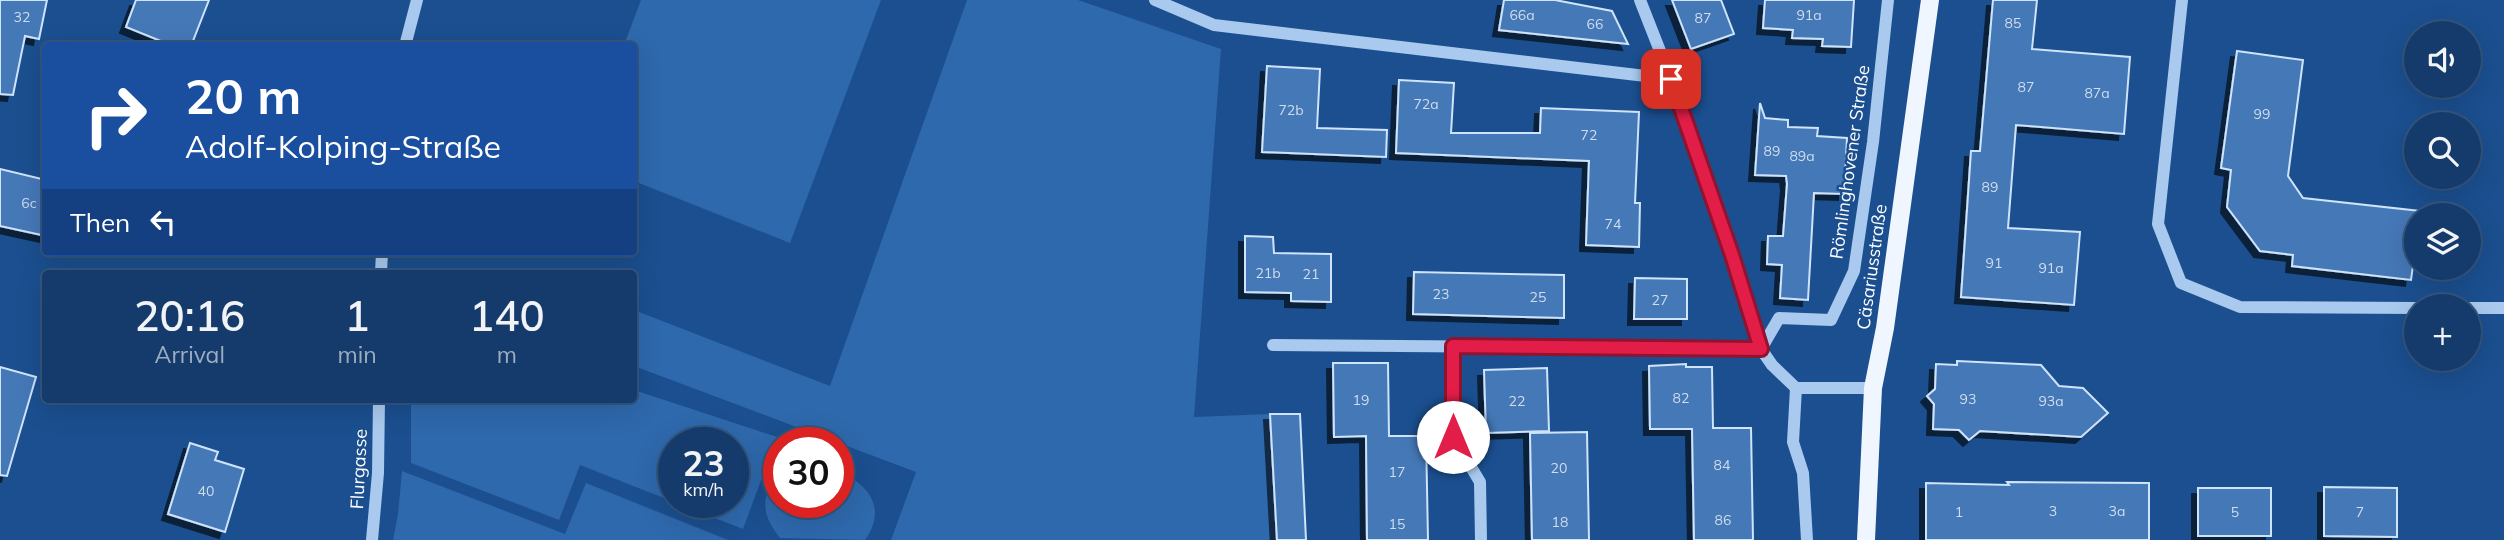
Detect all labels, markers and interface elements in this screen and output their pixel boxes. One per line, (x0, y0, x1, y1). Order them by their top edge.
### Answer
house number: 66a (1509, 6, 1535, 24)
house number: 91a (1796, 6, 1822, 24)
house number: 32 (14, 8, 30, 26)
house number: 87 (1695, 9, 1711, 27)
house number: 85 (2005, 14, 2021, 32)
house number: 66 (1587, 15, 1603, 33)
map controls (2404, 21, 2481, 371)
button: sound (2404, 21, 2481, 98)
pin (1641, 49, 1701, 109)
icon: arrive (1652, 60, 1690, 98)
street label: Römlinghovener Straße (1824, 63, 1875, 260)
text: 20 m (185, 65, 301, 126)
icon: right (70, 70, 161, 161)
house number: 87 (2018, 78, 2034, 96)
house number: 87a (2084, 84, 2110, 102)
house number: 72a (1413, 95, 1439, 113)
house number: 72b (1278, 101, 1304, 119)
house number: 99 (2254, 105, 2270, 123)
button: search (2404, 112, 2481, 189)
text: Adolf-Kolping-Straße (185, 126, 501, 166)
house number: 72 (1581, 126, 1597, 144)
house number: 89 (1764, 142, 1780, 160)
house number: 89a (1789, 147, 1815, 165)
house number: 89 (1982, 178, 1998, 196)
house number: 6c (21, 194, 37, 212)
icon: left (144, 203, 182, 241)
street label: Cäsariusstraße (1851, 203, 1892, 331)
button: layers (2404, 203, 2481, 280)
text: Then (70, 206, 130, 239)
house number: 74 (1605, 215, 1622, 233)
house number: 91 (1986, 254, 2002, 272)
house number: 91a (2038, 259, 2064, 277)
house number: 21b (1255, 264, 1281, 282)
house number: 21 (1303, 265, 1319, 283)
house number: 23 (1433, 285, 1449, 303)
house number: 25 (1530, 288, 1546, 306)
text: 20:16 (134, 289, 245, 342)
text: 1 (344, 289, 370, 342)
text: 140 (469, 289, 545, 342)
house number: 27 (1652, 291, 1668, 309)
button: + (2404, 294, 2481, 371)
text: Arrival (155, 340, 225, 369)
text: min (337, 340, 377, 369)
text: m (497, 340, 517, 369)
house number: 82 (1673, 389, 1689, 407)
house number: 93 (1960, 390, 1976, 408)
house number: 19 (1353, 391, 1369, 409)
house number: 22 (1509, 392, 1525, 410)
house number: 93a (2038, 392, 2064, 410)
position arrow (1416, 400, 1490, 474)
speed limit sign: 30 (763, 427, 854, 518)
street label: Flurgasse (345, 428, 372, 510)
text: 23 (682, 441, 725, 485)
house number: 84 (1714, 456, 1731, 474)
house number: 20 (1551, 459, 1567, 477)
house number: 17 (1389, 463, 1405, 481)
text: km/h (683, 478, 724, 501)
house number: 40 (198, 482, 214, 500)
house number: 3 (2049, 502, 2057, 520)
house number: 3a (2109, 502, 2125, 520)
house number: 1 (1955, 503, 1963, 521)
house number: 5 (2231, 503, 2239, 521)
house number: 7 (2356, 503, 2364, 521)
house number: 86 (1715, 511, 1731, 529)
house number: 18 (1552, 513, 1568, 531)
house number: 15 (1389, 515, 1405, 533)

